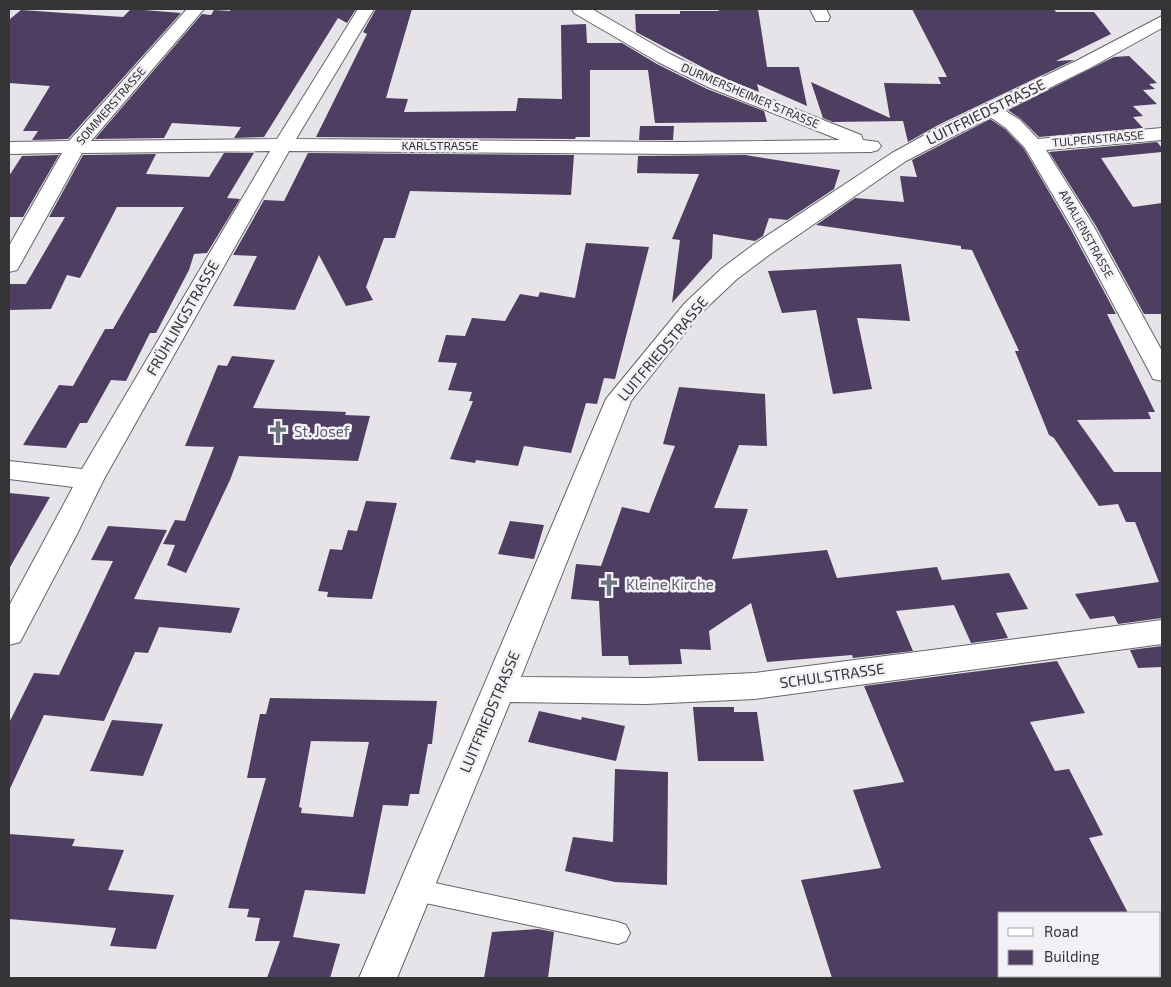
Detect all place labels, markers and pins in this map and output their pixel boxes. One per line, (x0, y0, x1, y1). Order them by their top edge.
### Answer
church icon: St. Josef (265, 419, 291, 445)
place label: St. Josef (294, 422, 350, 440)
church icon: Kleine Kirche (596, 572, 622, 598)
place label: Kleine Kirche (626, 575, 714, 593)

